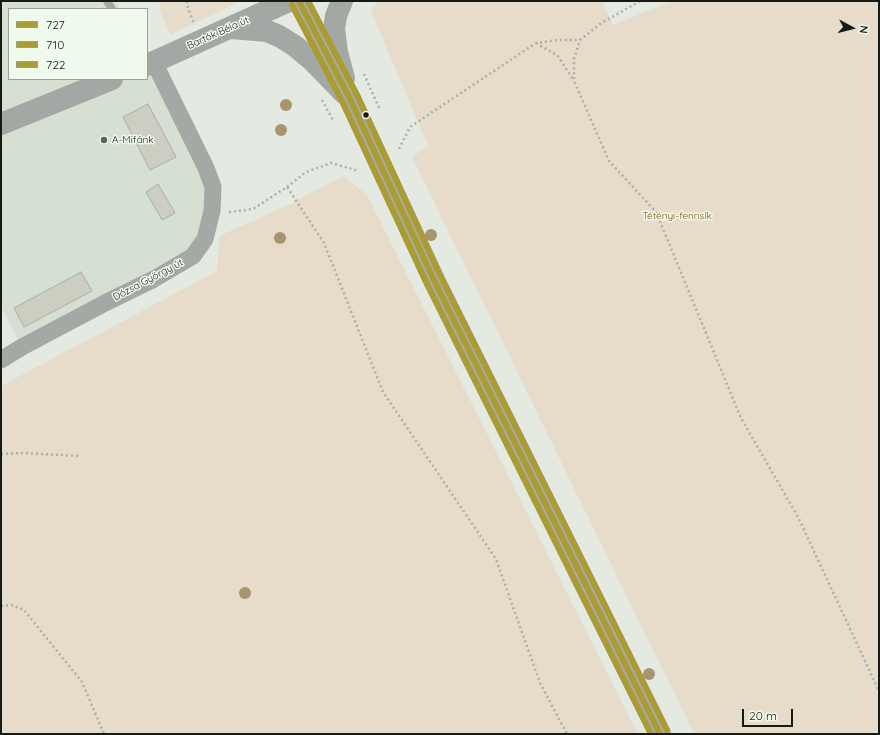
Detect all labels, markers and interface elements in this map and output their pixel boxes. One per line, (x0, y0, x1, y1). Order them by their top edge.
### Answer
legend (8, 8, 148, 80)
north arrow (832, 8, 872, 48)
street label: Bartók Béla út (185, 14, 251, 52)
text: 727 (46, 17, 65, 32)
text: N (856, 25, 871, 34)
text: 710 (46, 37, 64, 52)
text: 722 (46, 57, 65, 72)
unlabelled marker (361, 110, 371, 120)
place label: A-Mifánk (112, 134, 154, 146)
marker: A-Mifánk (99, 135, 109, 145)
park label: Tétényi-fennsík (642, 210, 712, 222)
street label: Dózsa György út (111, 256, 185, 304)
scale bar (744, 701, 795, 727)
text: 20 m (749, 708, 777, 723)

